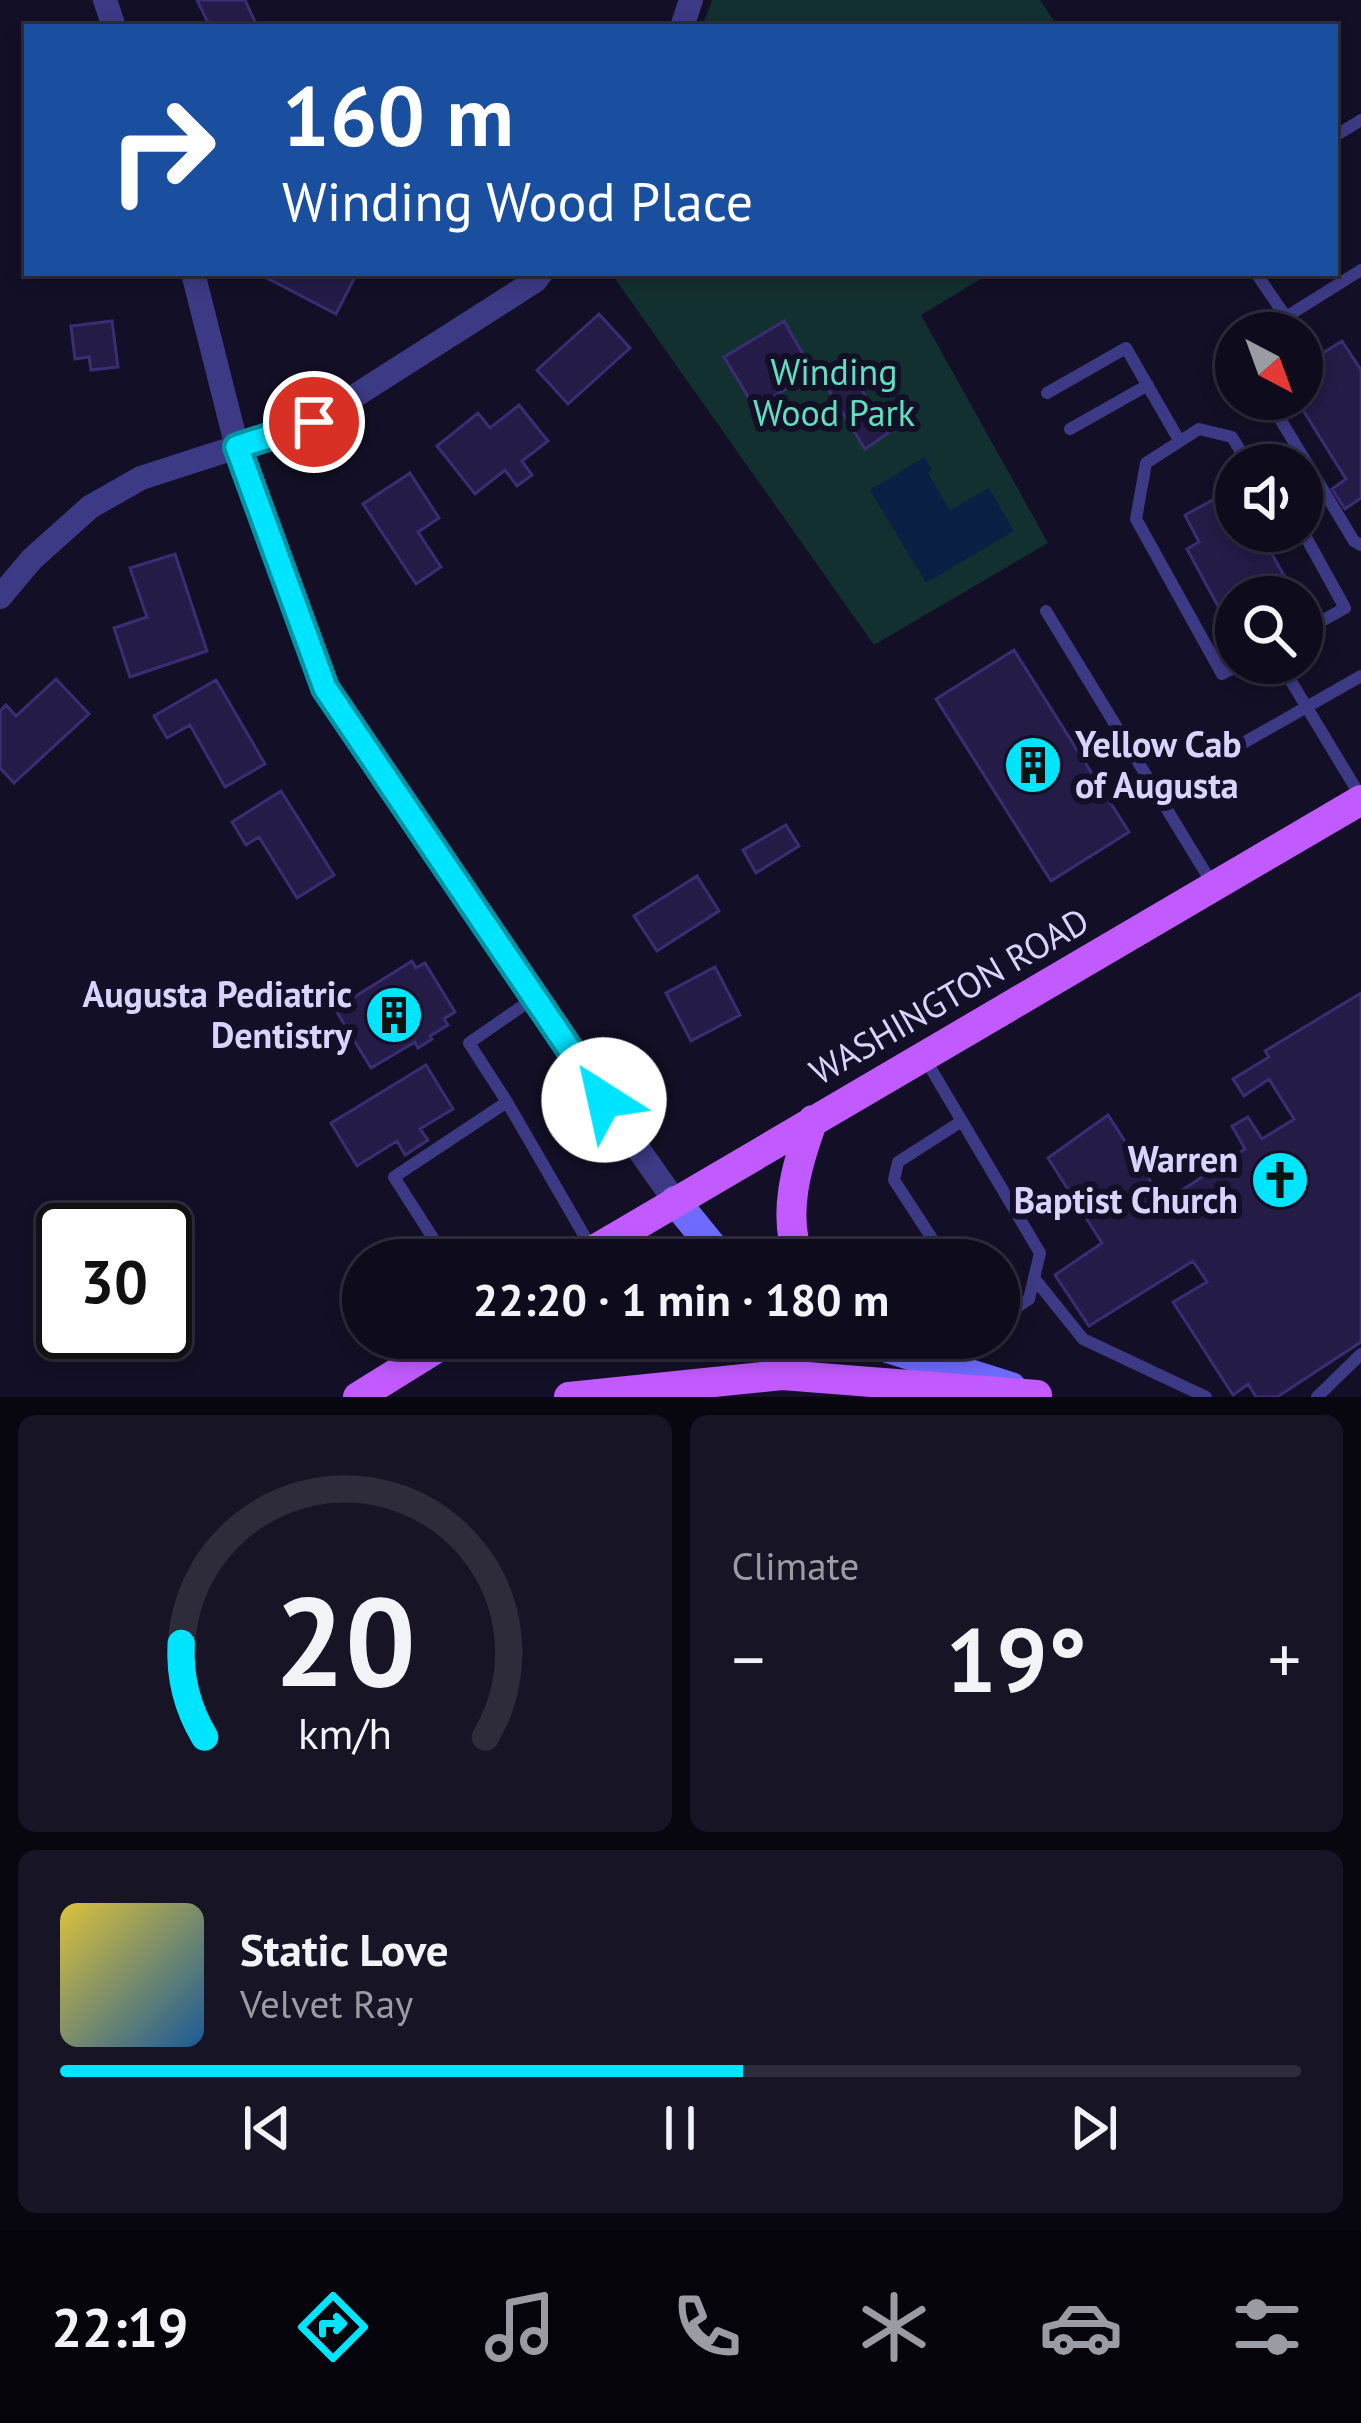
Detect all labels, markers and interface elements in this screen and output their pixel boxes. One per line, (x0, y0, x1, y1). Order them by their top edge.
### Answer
text: 160 m (282, 60, 514, 169)
icon: right (84, 72, 240, 228)
text: Winding Wood Place (282, 166, 753, 236)
north arrow (1215, 312, 1323, 420)
map controls (1215, 312, 1323, 684)
park label: Winding Wood Park (753, 348, 915, 436)
pin (263, 371, 365, 473)
icon: arrive (281, 389, 347, 455)
button: sound (1215, 444, 1323, 552)
button: search (1215, 576, 1323, 684)
place label: Yellow Cab of Augusta (1074, 720, 1242, 808)
building icon: Yellow Cab of Augusta (1002, 734, 1064, 796)
street label: WASHINGTON ROAD (801, 897, 1097, 1095)
place label: Augusta Pediatric Dentistry (82, 970, 353, 1058)
building icon: Augusta Pediatric Dentistry (363, 984, 425, 1046)
position arrow (541, 1037, 667, 1163)
place label: Warren Baptist Church (1014, 1135, 1238, 1223)
church icon: Warren Baptist Church (1249, 1149, 1311, 1211)
speed limit sign: 30 (36, 1203, 192, 1359)
text: 22:20 · 1 min · 180 m (473, 1270, 889, 1328)
text: Climate (732, 1540, 859, 1591)
text: 20 (274, 1559, 416, 1720)
text: 19° (946, 1600, 1087, 1717)
text: − (732, 1616, 765, 1701)
text: + (1268, 1616, 1301, 1701)
text: km/h (298, 1704, 392, 1760)
text: Static Love (240, 1920, 449, 1978)
text: Velvet Ray (240, 1978, 413, 2029)
icon: previous (234, 2095, 300, 2161)
icon: pause (647, 2095, 713, 2161)
icon: next (1061, 2095, 1127, 2161)
icon: directions (291, 2285, 375, 2369)
icon: music (478, 2285, 562, 2369)
icon: phone (665, 2285, 749, 2369)
icon: climate (852, 2285, 936, 2369)
icon: car (1039, 2285, 1123, 2369)
icon: filters (1225, 2285, 1309, 2369)
text: 22:19 (51, 2292, 188, 2362)

